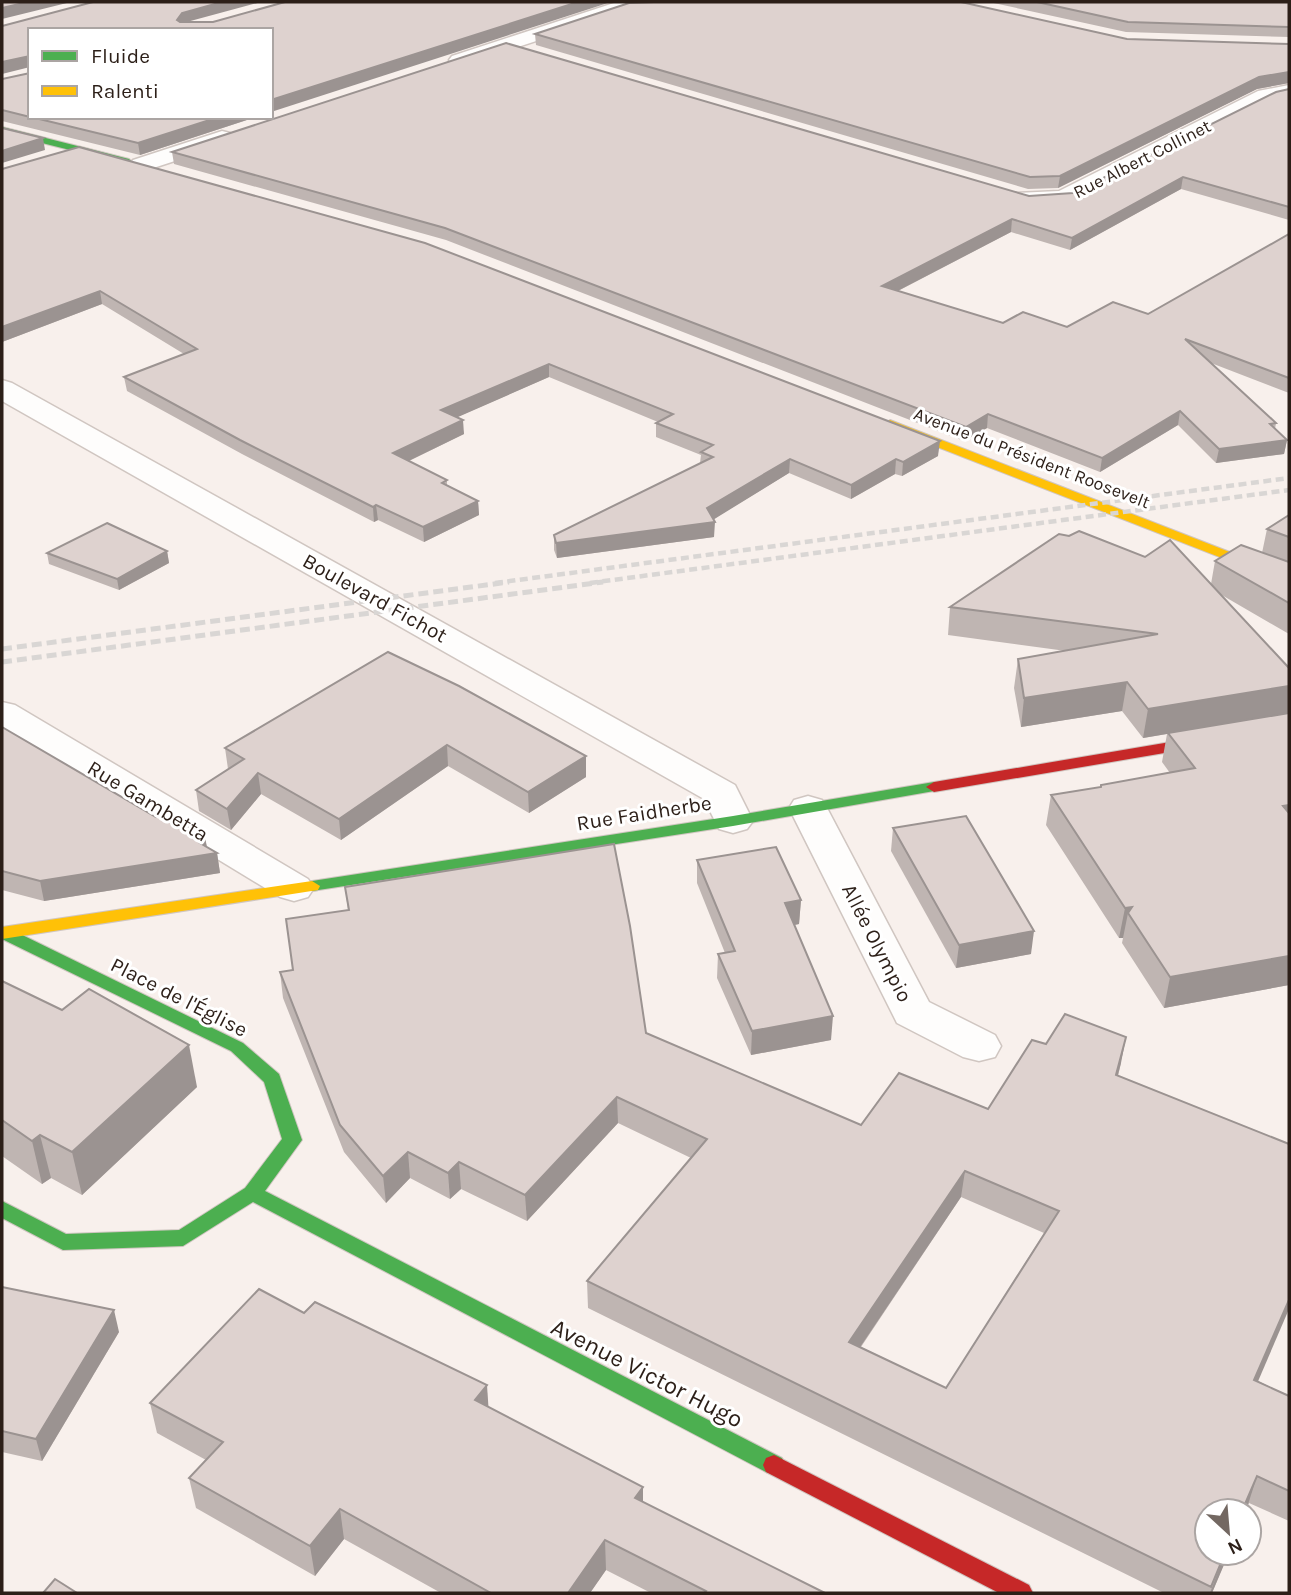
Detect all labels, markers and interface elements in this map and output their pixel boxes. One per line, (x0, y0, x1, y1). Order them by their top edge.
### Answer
legend (28, 28, 273, 119)
text: Fluide (91, 44, 150, 68)
text: Ralenti (91, 79, 159, 103)
street label: Rue Albert Collinet (1070, 115, 1215, 203)
street label: Avenue du Président Roosevelt (911, 403, 1153, 513)
street label: Boulevard Fichot (299, 548, 451, 648)
street label: Rue Gambetta (83, 756, 213, 846)
street label: Rue Faidherbe (575, 790, 713, 836)
street label: Allée Olympio (837, 880, 917, 1006)
street label: Place de l'Église (107, 952, 251, 1042)
street label: Avenue Victor Hugo (546, 1313, 748, 1433)
north arrow (1193, 1497, 1263, 1567)
text: N (1224, 1534, 1246, 1559)

